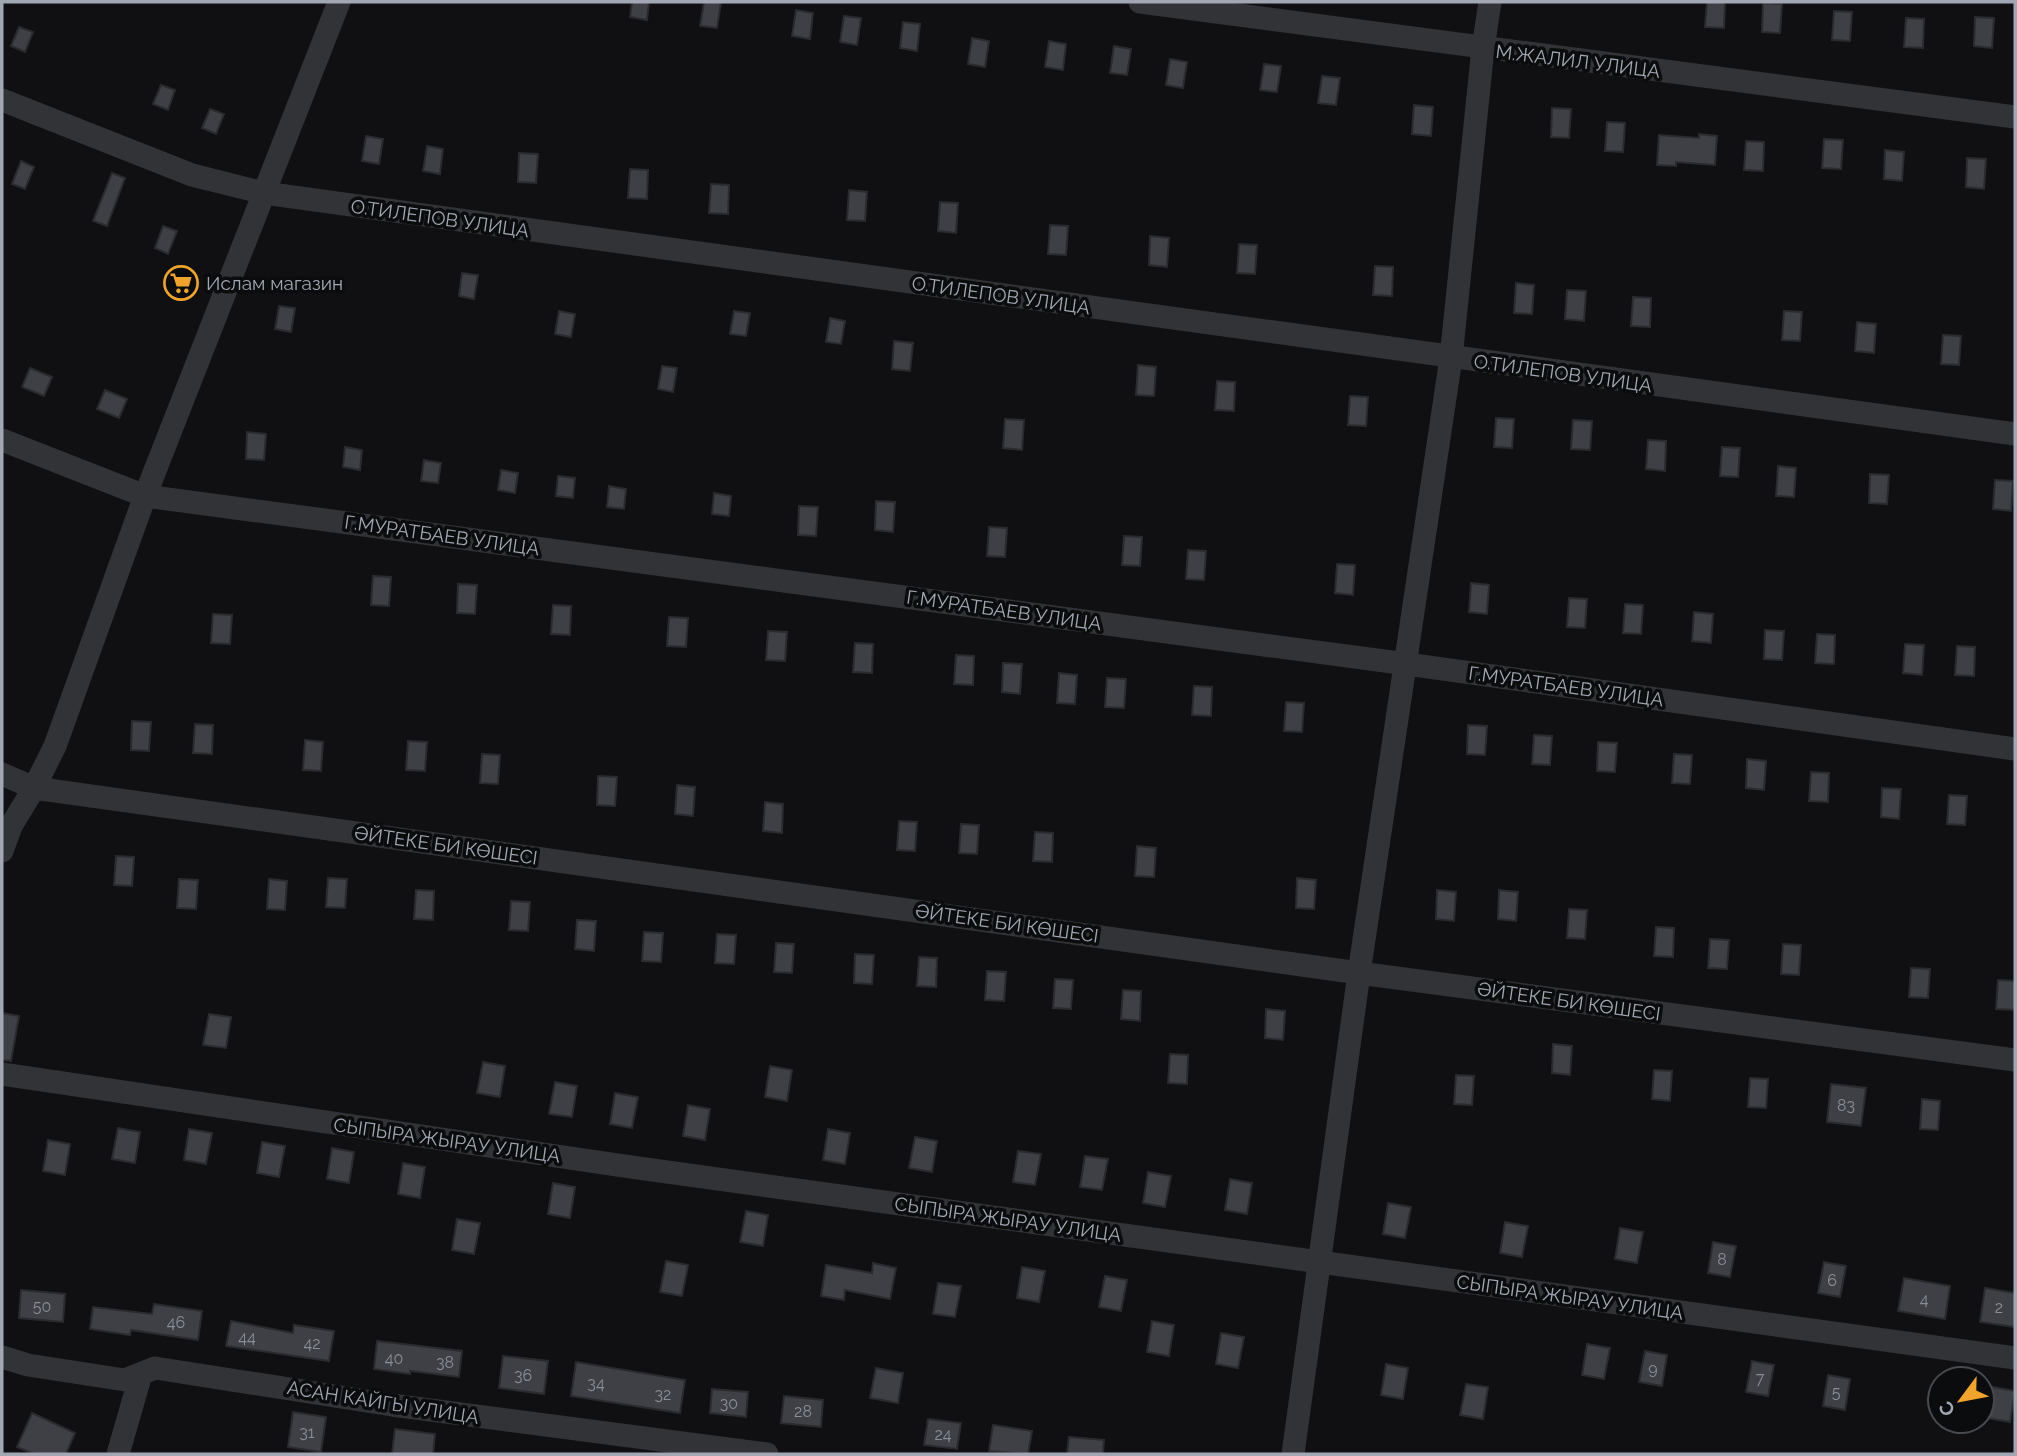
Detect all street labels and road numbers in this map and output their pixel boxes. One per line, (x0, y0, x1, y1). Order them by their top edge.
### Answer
street label: М.ЖАЛИЛ УЛИЦА (1495, 40, 1662, 82)
street label: О.ТИЛЕПОВ УЛИЦА (349, 195, 531, 241)
street label: О.ТИЛЕПОВ УЛИЦА (910, 272, 1092, 318)
street label: О.ТИЛЕПОВ УЛИЦА (1472, 350, 1654, 396)
street label: Г.МУРАТБАЕВ УЛИЦА (343, 510, 541, 560)
street label: Г.МУРАТБАЕВ УЛИЦА (905, 585, 1103, 635)
street label: Г.МУРАТБАЕВ УЛИЦА (1467, 661, 1665, 711)
street label: ӘЙТЕКЕ БИ КӨШЕСІ (353, 821, 539, 869)
street label: ӘЙТЕКЕ БИ КӨШЕСІ (914, 899, 1100, 947)
street label: ӘЙТЕКЕ БИ КӨШЕСІ (1476, 977, 1662, 1025)
street label: СЫПЫРА ЖЫРАУ УЛИЦА (332, 1113, 562, 1167)
street label: СЫПЫРА ЖЫРАУ УЛИЦА (893, 1192, 1123, 1246)
street label: СЫПЫРА ЖЫРАУ УЛИЦА (1455, 1270, 1685, 1324)
street label: АСАН КАЙГЫ УЛИЦА (286, 1376, 481, 1428)

